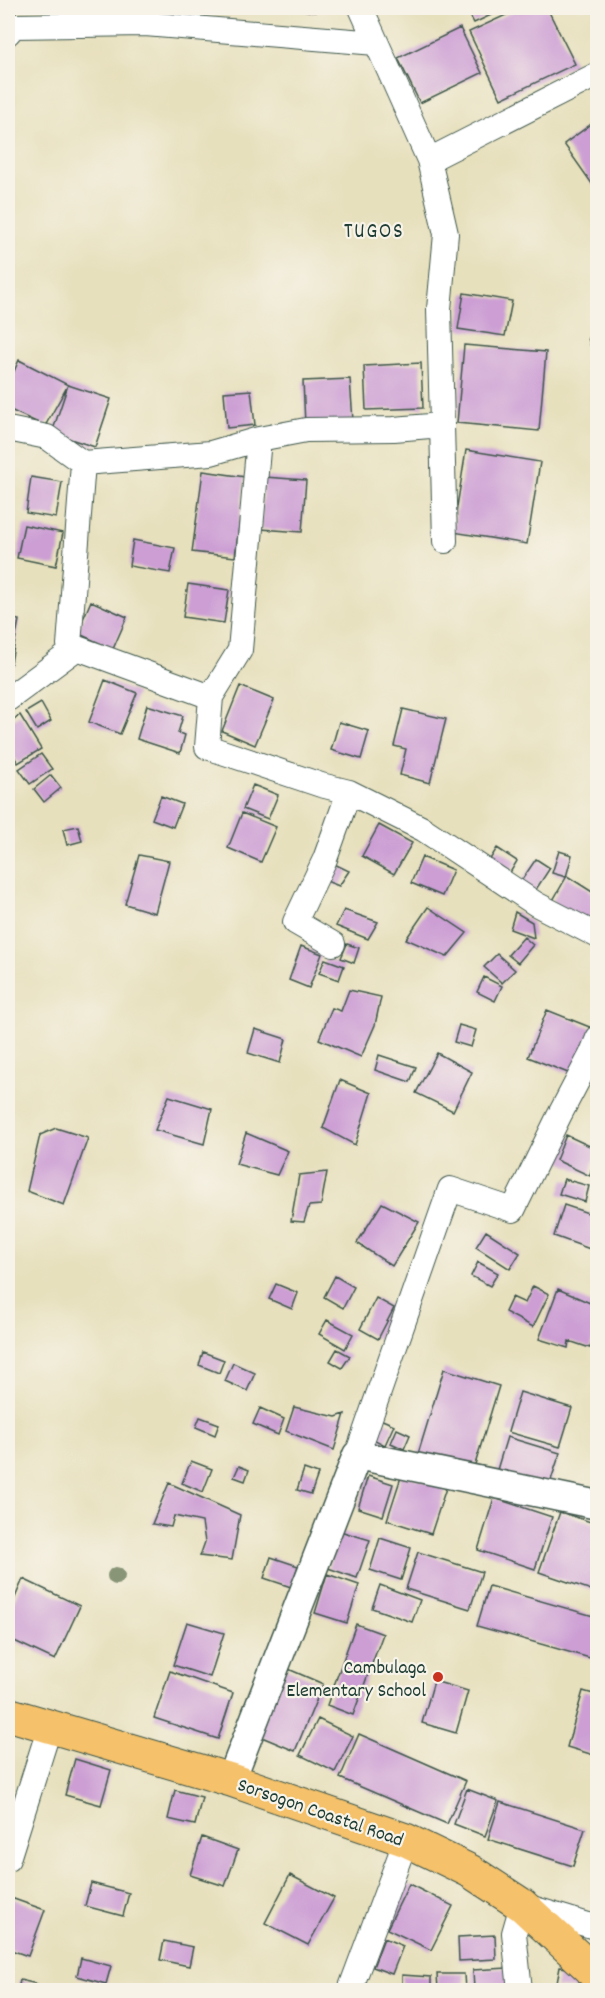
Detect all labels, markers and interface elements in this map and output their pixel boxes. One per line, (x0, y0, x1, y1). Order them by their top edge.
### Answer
district label: TUGOS (344, 217, 404, 248)
place label: Cambulaga Elementary School (286, 1655, 427, 1706)
marker: Cambulaga Elementary School (431, 1670, 445, 1684)
street label: Sorsogon Coastal Road (233, 1772, 407, 1855)

